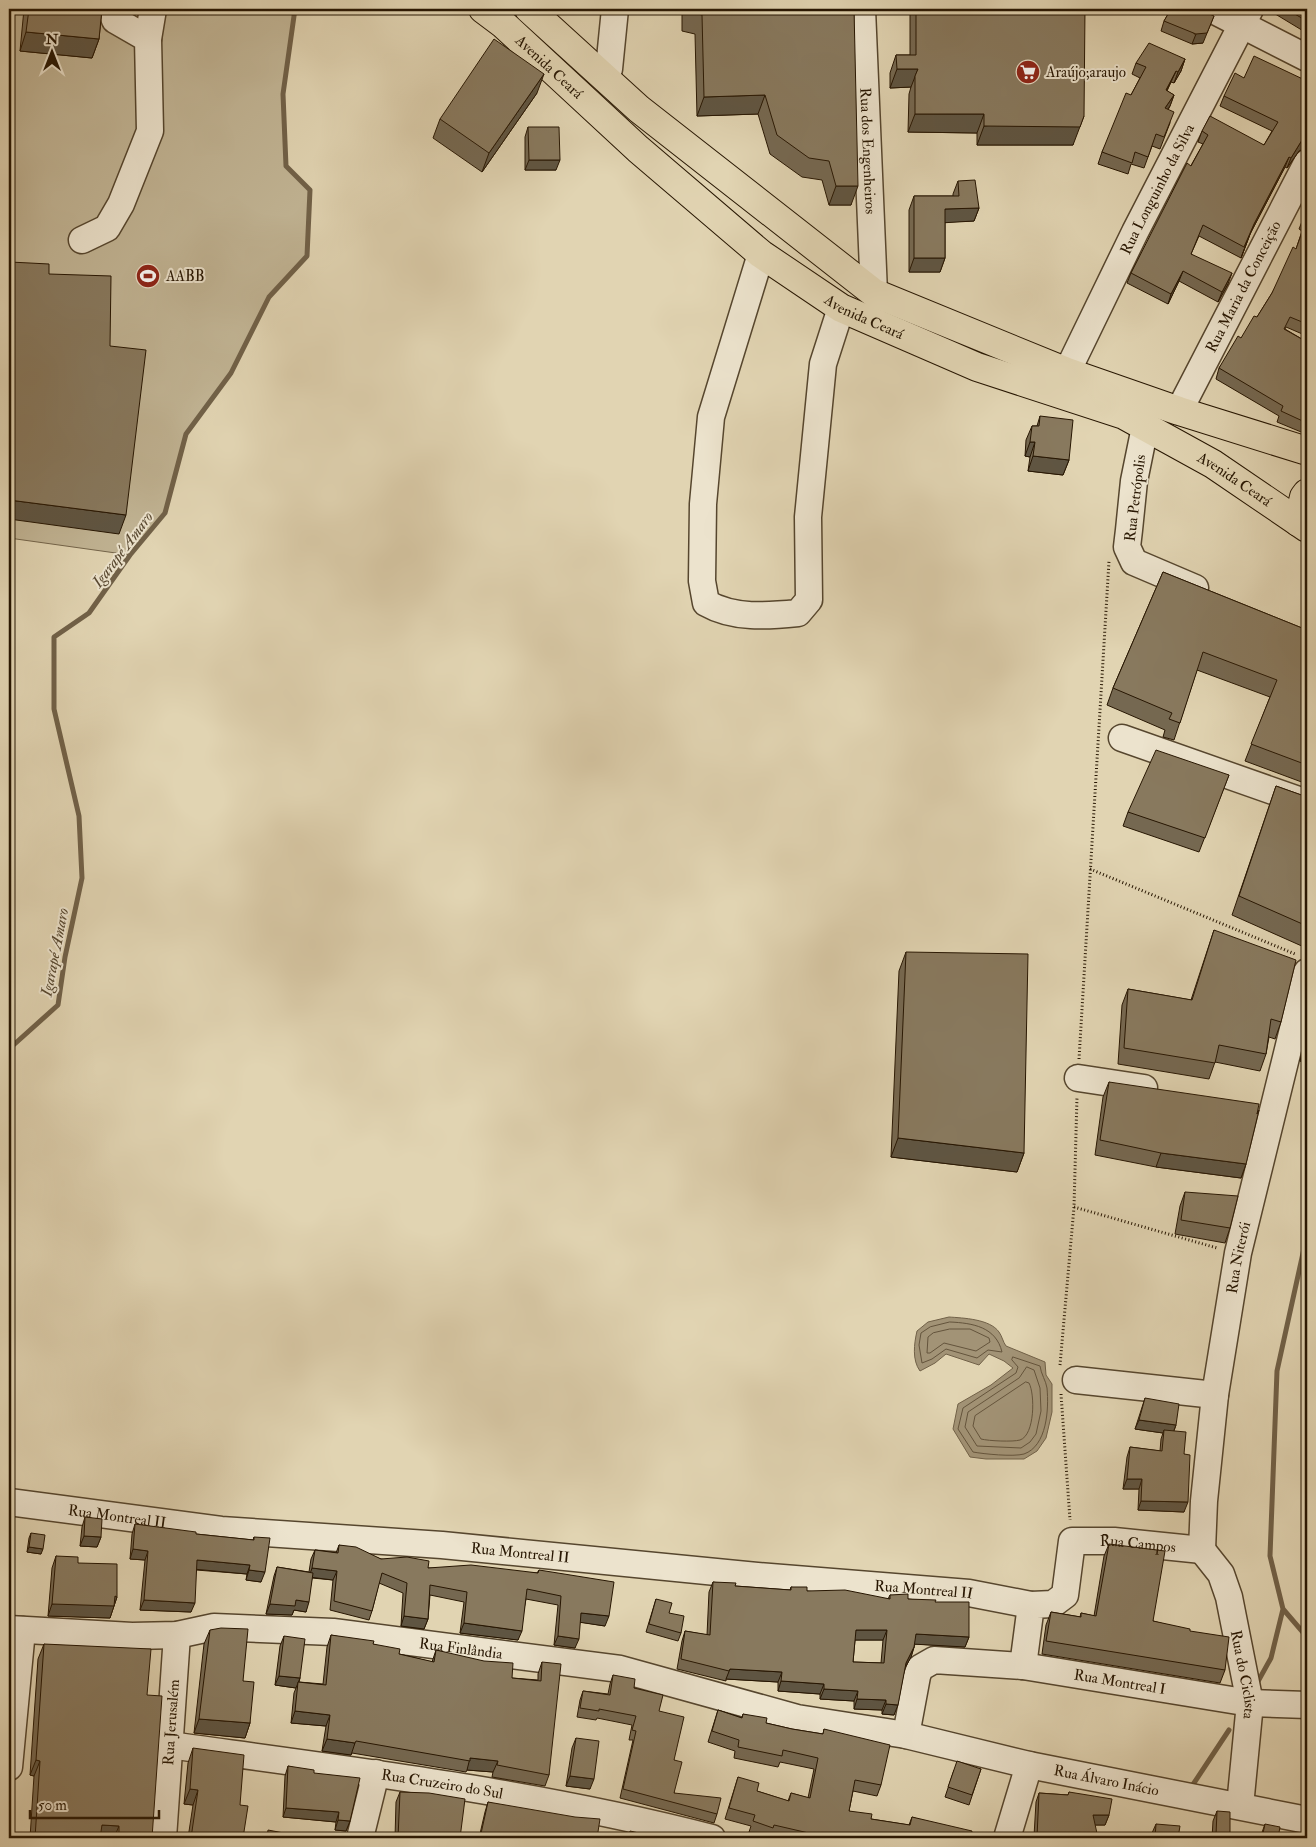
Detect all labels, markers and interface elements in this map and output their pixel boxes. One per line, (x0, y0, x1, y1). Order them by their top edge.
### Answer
north arrow (28, 28, 78, 78)
text: N (45, 31, 59, 48)
street label: Avenida Ceará (510, 31, 587, 104)
supermarket icon: Araújo;araujo (1015, 59, 1041, 85)
place label: Araújo;araujo (1045, 63, 1126, 82)
street label: Rua dos Engenheiros (855, 87, 880, 215)
street label: Rua Longuinho da Silva (1117, 120, 1200, 258)
street label: Rua Maria da Conceição (1202, 218, 1285, 356)
sports icon: AABB (135, 263, 161, 289)
place label: AABB (165, 267, 205, 286)
street label: Avenida Ceará (820, 290, 907, 344)
street label: Avenida Ceará (1193, 448, 1276, 512)
street label: Rua Petrópolis (1121, 453, 1151, 543)
water label: Igarapé Amaro (87, 508, 158, 592)
water label: Igarapé Amaro (36, 906, 73, 999)
street label: Rua Niterói (1223, 1220, 1255, 1295)
street label: Rua Montreal II (67, 1501, 167, 1533)
street label: Rua Campos (1100, 1532, 1177, 1557)
street label: Rua Montreal II (470, 1539, 570, 1567)
street label: Rua Montreal II (874, 1576, 975, 1604)
street label: Rua do Ciclista (1226, 1628, 1259, 1721)
street label: Rua Finlândia (418, 1634, 504, 1664)
street label: Rua Montreal I (1072, 1665, 1167, 1699)
street label: Rua Jerusalém (159, 1678, 184, 1766)
street label: Rua Álvaro Inácio (1052, 1761, 1160, 1800)
street label: Rua Cruzeiro do Sul (380, 1765, 505, 1804)
scale bar (30, 1787, 159, 1819)
text: 50 m (38, 1796, 67, 1815)

